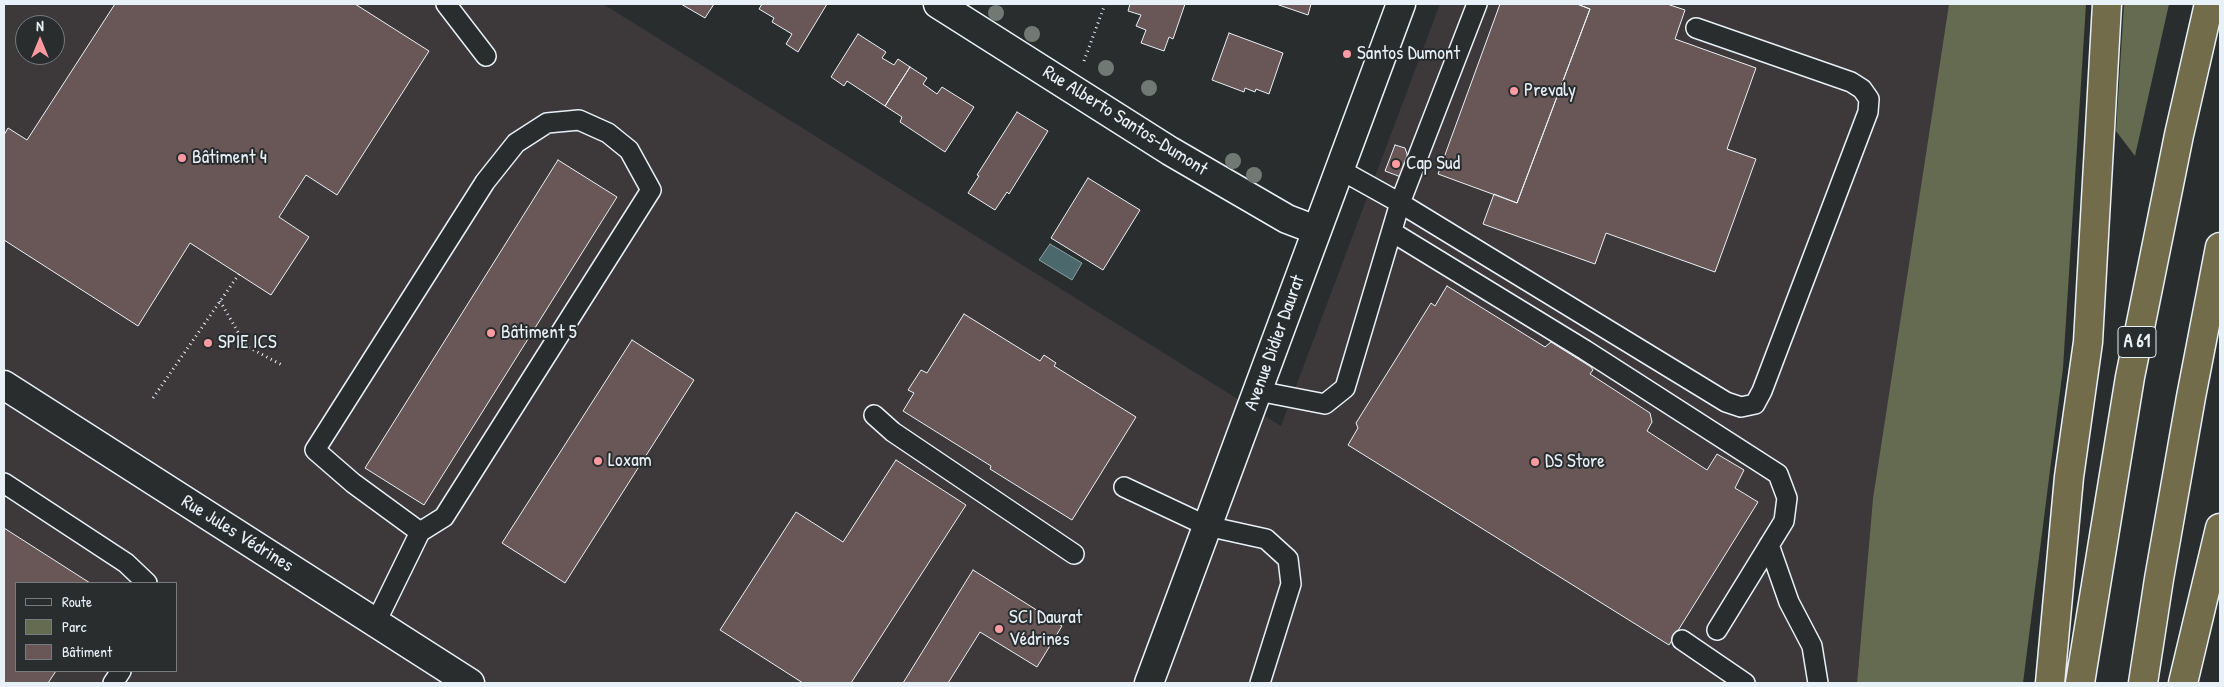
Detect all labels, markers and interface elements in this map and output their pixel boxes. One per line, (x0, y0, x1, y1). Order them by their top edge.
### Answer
north arrow (15, 15, 65, 65)
text: N (36, 16, 44, 35)
place label: Santos Dumont (1357, 43, 1460, 65)
marker: Santos Dumont (1341, 48, 1353, 60)
street label: Rue Alberto Santos-Dumont (1038, 61, 1212, 181)
place label: Prevaly (1524, 80, 1576, 102)
marker: Prevaly (1508, 85, 1520, 97)
place label: Bâtiment 4 (192, 147, 267, 169)
marker: Bâtiment 4 (176, 152, 188, 164)
place label: Cap Sud (1406, 153, 1460, 175)
marker: Cap Sud (1390, 158, 1402, 170)
street label: Avenue Didier Daurat (1240, 272, 1310, 414)
place label: Bâtiment 5 (501, 322, 577, 344)
marker: Bâtiment 5 (485, 327, 497, 339)
road number: A 61 (2118, 327, 2156, 358)
place label: SPIE ICS (218, 332, 277, 354)
marker: SPIE ICS (202, 337, 214, 349)
place label: Loxam (608, 450, 652, 472)
place label: DS Store (1545, 451, 1605, 473)
marker: Loxam (592, 455, 604, 467)
marker: DS Store (1529, 456, 1541, 468)
street label: Rue Jules Védrines (177, 490, 297, 578)
legend (15, 582, 178, 672)
text: Route (62, 591, 92, 612)
place label: SCI Daurat Védrines (1009, 607, 1082, 651)
text: Parc (62, 616, 87, 637)
marker: SCI Daurat Védrines (993, 623, 1005, 635)
text: Bâtiment (62, 641, 112, 662)

